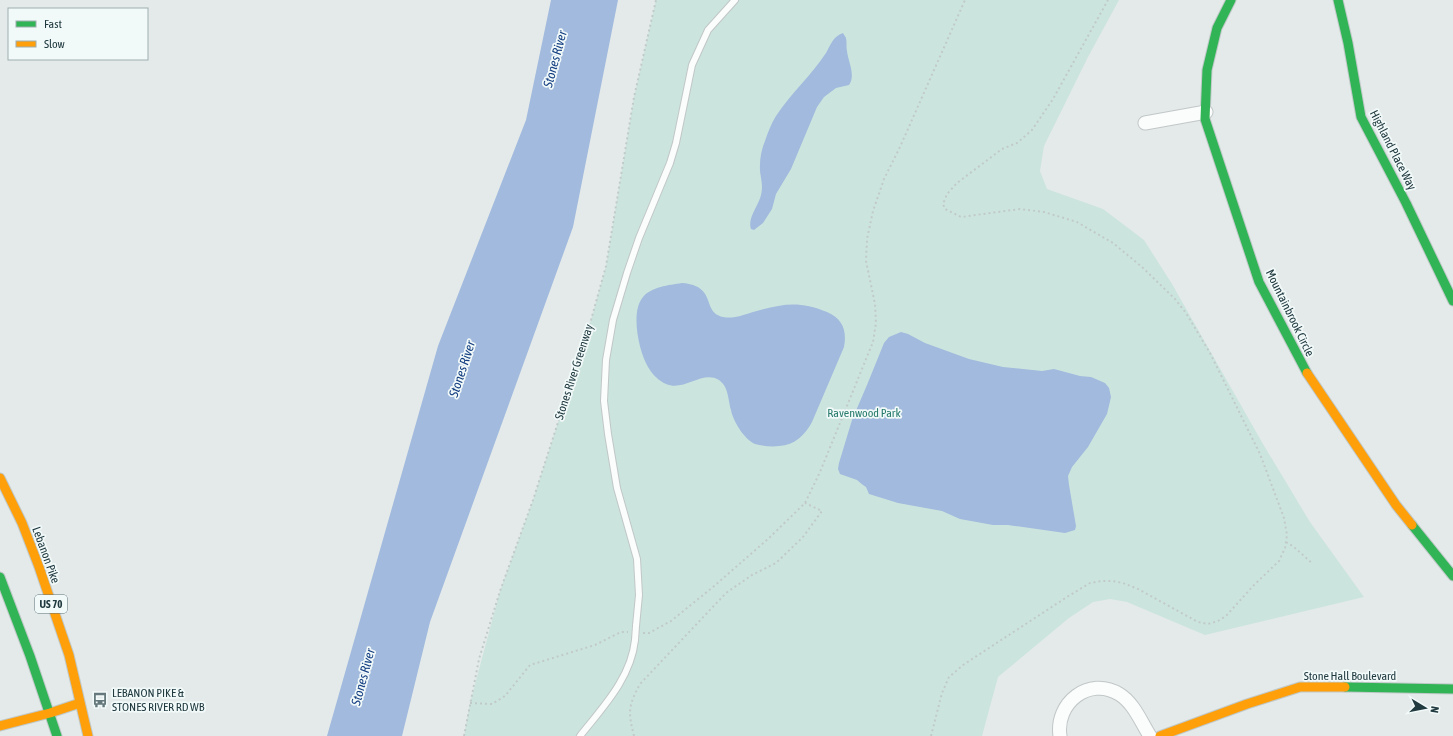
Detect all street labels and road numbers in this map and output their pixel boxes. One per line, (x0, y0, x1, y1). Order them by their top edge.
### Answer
street label: Highland Place Way (1367, 108, 1419, 192)
street label: Mountainbrook Circle (1263, 267, 1317, 359)
street label: Stones River Greenway (552, 322, 596, 421)
street label: Lebanon Pike (29, 525, 63, 585)
road number: US 70 (35, 595, 67, 613)
street label: Stone Hall Boulevard (1304, 669, 1396, 683)

